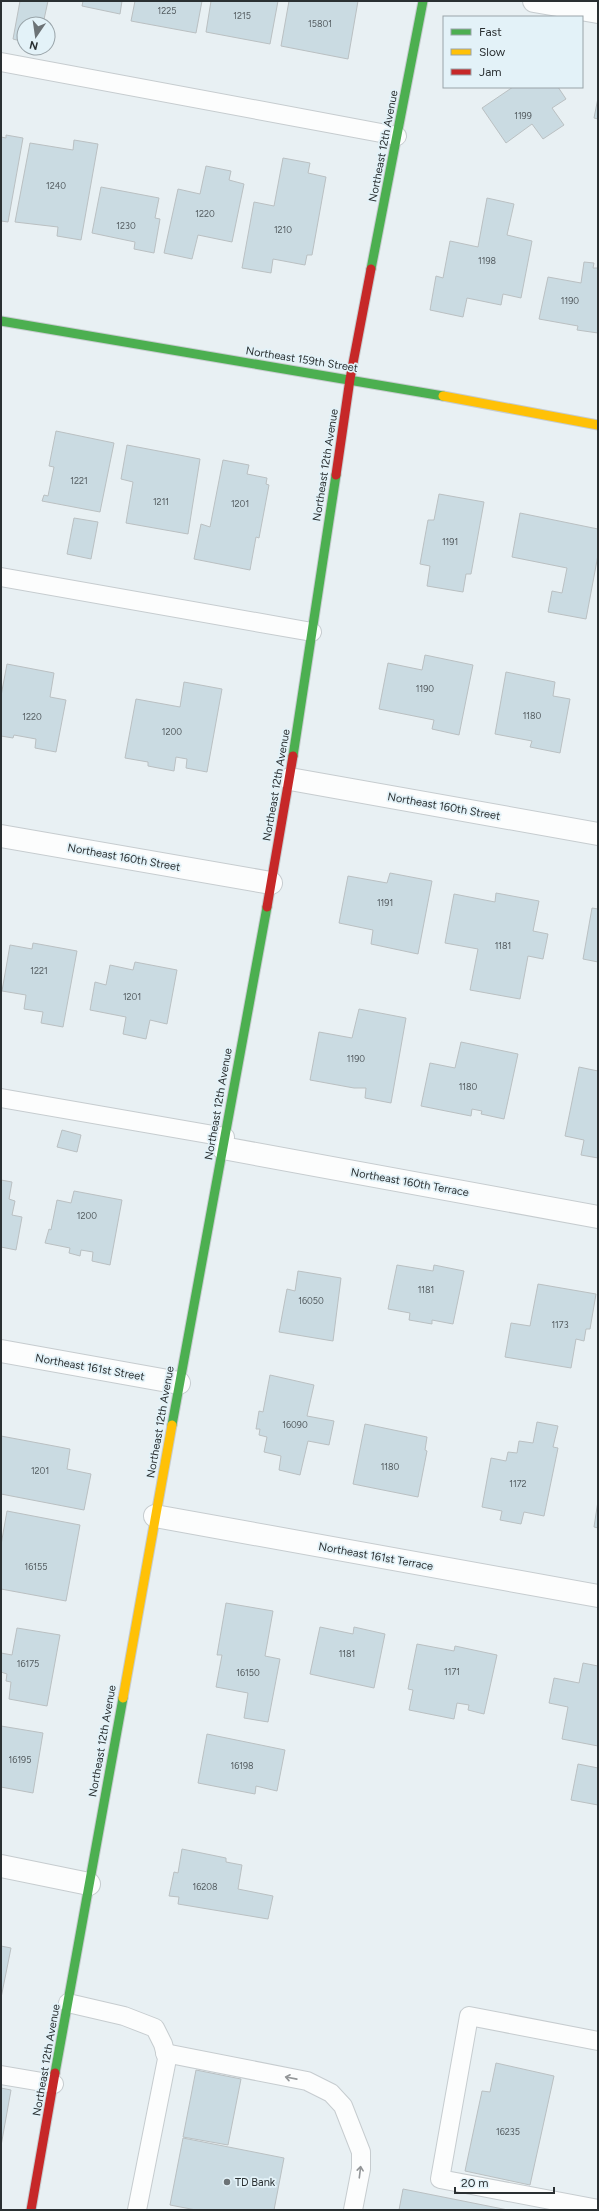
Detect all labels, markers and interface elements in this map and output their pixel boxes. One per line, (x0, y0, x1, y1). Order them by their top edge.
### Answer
house number: 1225 (158, 5, 176, 16)
house number: 1215 (233, 10, 251, 21)
north arrow (16, 16, 56, 56)
legend (443, 16, 583, 88)
house number: 15801 (308, 18, 332, 29)
text: Fast (479, 25, 502, 39)
text: N (28, 38, 39, 53)
text: Slow (479, 45, 506, 59)
text: Jam (479, 65, 502, 79)
street label: Northeast 12th Avenue (366, 89, 401, 203)
house number: 1199 (514, 110, 532, 121)
house number: 1240 (46, 180, 66, 191)
house number: 1220 (195, 208, 215, 219)
house number: 1230 (116, 220, 136, 231)
house number: 1210 (274, 224, 292, 235)
house number: 1198 (478, 255, 496, 266)
house number: 1190 (561, 295, 579, 306)
street label: Northeast 159th Street (245, 344, 359, 375)
street label: Northeast 12th Avenue (310, 408, 341, 522)
house number: 1221 (70, 475, 88, 486)
house number: 1211 (153, 496, 169, 507)
house number: 1201 (231, 498, 249, 509)
house number: 1191 (442, 536, 458, 547)
house number: 1190 (416, 683, 434, 694)
house number: 1180 (523, 710, 542, 721)
house number: 1220 (22, 711, 42, 722)
house number: 1200 (162, 726, 182, 737)
street label: Northeast 12th Avenue (260, 728, 293, 842)
street label: Northeast 160th Street (387, 790, 501, 823)
street label: Northeast 160th Street (67, 841, 181, 874)
house number: 1191 (377, 897, 393, 908)
house number: 1181 (495, 940, 511, 951)
house number: 1221 (30, 965, 48, 976)
house number: 1201 (123, 991, 141, 1002)
street label: Northeast 12th Avenue (202, 1047, 235, 1161)
house number: 1190 (347, 1053, 365, 1064)
house number: 1180 (459, 1081, 478, 1092)
street label: Northeast 160th Terrace (350, 1166, 470, 1199)
house number: 1200 (77, 1210, 97, 1221)
house number: 1181 (418, 1284, 434, 1295)
house number: 16050 (298, 1295, 324, 1306)
house number: 1173 (551, 1319, 569, 1330)
street label: Northeast 161st Street (34, 1351, 146, 1383)
street label: Northeast 12th Avenue (144, 1365, 177, 1479)
house number: 16090 (282, 1419, 308, 1430)
house number: 1180 (381, 1461, 400, 1472)
house number: 1201 (31, 1465, 49, 1476)
house number: 1172 (509, 1478, 527, 1489)
street label: Northeast 161st Terrace (318, 1540, 434, 1573)
house number: 16155 (25, 1561, 47, 1572)
house number: 1181 (339, 1648, 355, 1659)
house number: 16175 (17, 1658, 39, 1669)
house number: 1171 (444, 1666, 460, 1677)
house number: 16150 (236, 1667, 260, 1678)
street label: Northeast 12th Avenue (86, 1684, 119, 1798)
house number: 16195 (9, 1754, 31, 1765)
house number: 16198 (230, 1760, 254, 1771)
house number: 16208 (192, 1881, 218, 1892)
street label: Northeast 12th Avenue (30, 2003, 63, 2117)
one-way arrow (285, 2074, 298, 2082)
house number: 16235 (496, 2126, 520, 2137)
one-way arrow (356, 2166, 364, 2179)
scale bar (455, 2169, 554, 2195)
place label: TD Bank (235, 2176, 276, 2189)
text: 20 m (461, 2176, 489, 2190)
marker: TD Bank (222, 2177, 232, 2187)

